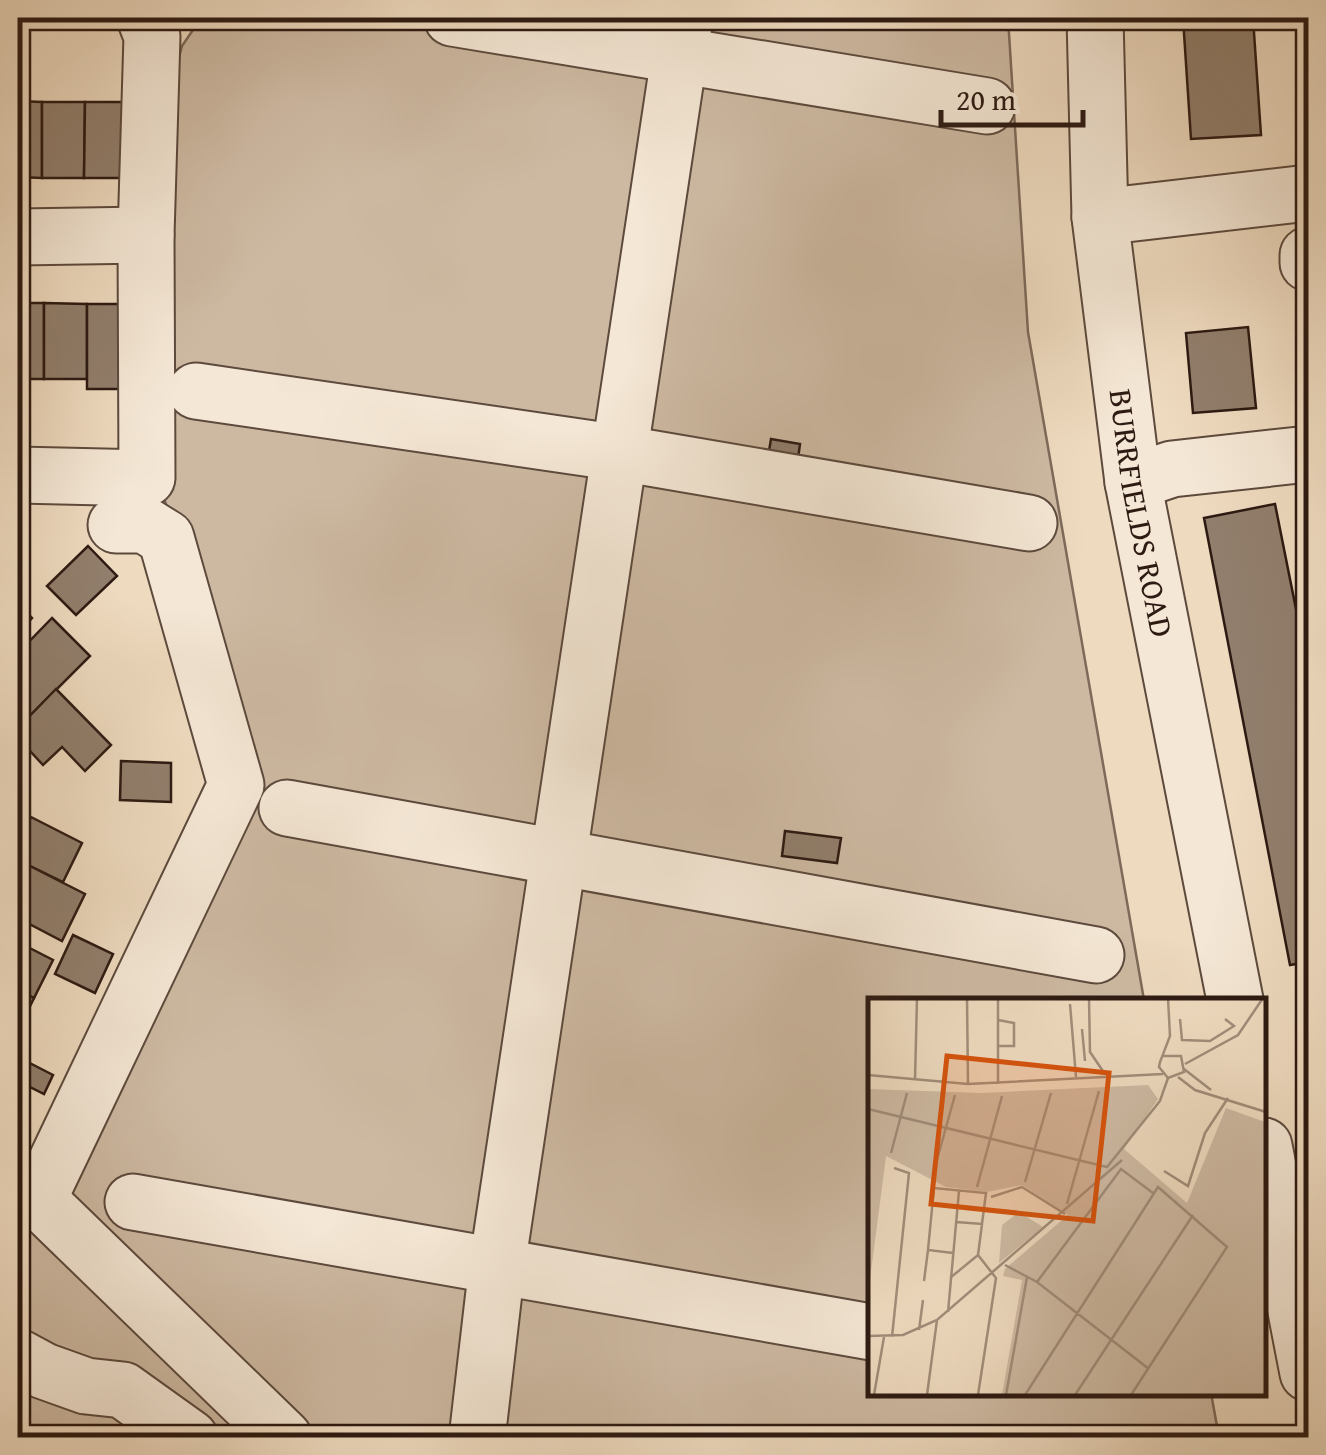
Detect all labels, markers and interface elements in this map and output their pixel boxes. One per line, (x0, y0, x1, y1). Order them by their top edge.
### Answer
scale bar (941, 65, 1084, 127)
text: 20 m (956, 77, 1016, 121)
street label: BURRFIELDS ROAD (1098, 386, 1186, 641)
inset map (868, 998, 1266, 1395)

